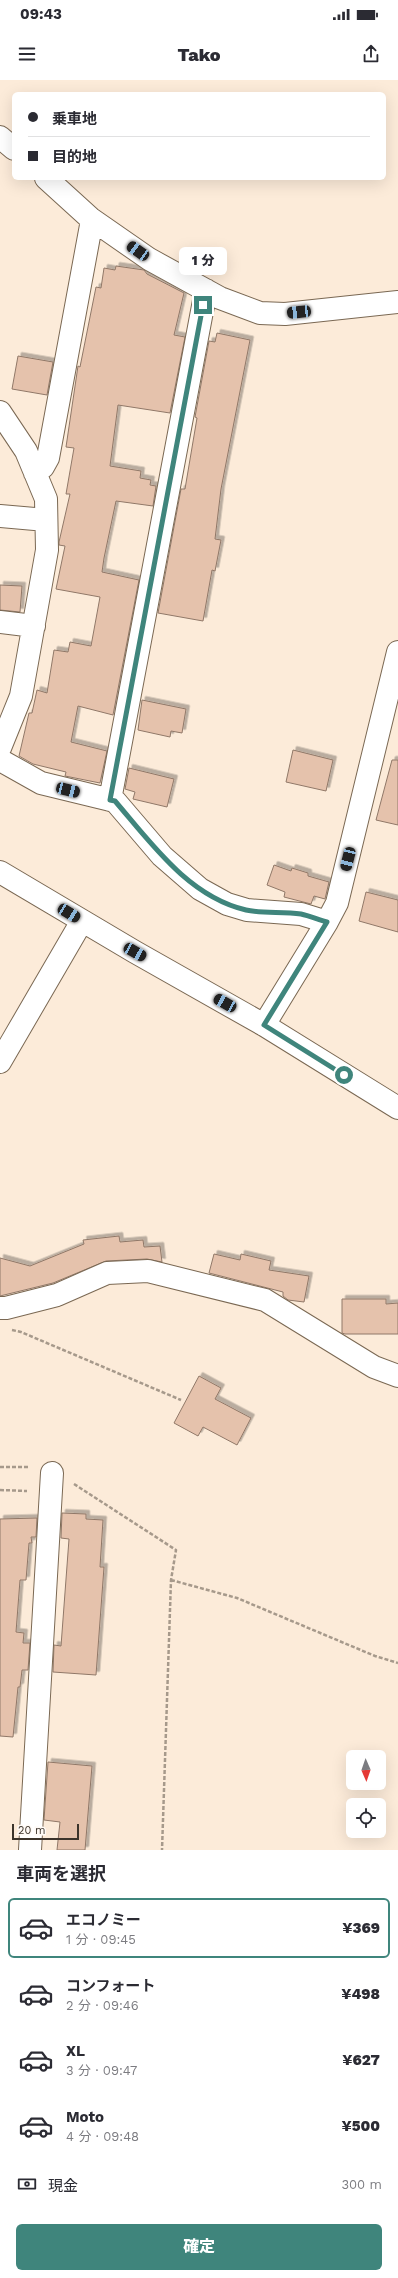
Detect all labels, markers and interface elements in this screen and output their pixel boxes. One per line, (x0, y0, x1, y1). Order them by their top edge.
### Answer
text: 09:43 (20, 5, 62, 23)
icon: menu (16, 43, 38, 65)
icon: share (360, 43, 382, 65)
text: Tako (178, 44, 220, 65)
text: 乗車地 (52, 110, 97, 128)
text: 目的地 (52, 148, 97, 166)
car (125, 239, 151, 263)
callout: 1 分 (179, 247, 227, 275)
text: 1 分 (192, 253, 214, 268)
route end (194, 296, 212, 314)
car (286, 305, 312, 319)
car (55, 781, 81, 799)
car (339, 846, 357, 872)
car (56, 902, 82, 924)
car (122, 941, 148, 963)
car (212, 992, 238, 1014)
route start (335, 1066, 353, 1084)
north arrow (346, 1750, 386, 1790)
map controls (346, 1750, 386, 1838)
button: locate (346, 1798, 386, 1838)
scale bar (12, 1822, 79, 1841)
text: 20 m (18, 1824, 46, 1837)
text: 車両を選択 (16, 1863, 106, 1884)
icon: car (18, 1910, 54, 1946)
text: エコノミー (66, 1911, 141, 1929)
text: ¥369 (342, 1919, 380, 1937)
text: 1 分 · 09:45 (66, 1932, 136, 1947)
icon: car (18, 1976, 54, 2012)
text: コンフォート (66, 1977, 156, 1995)
text: ¥498 (341, 1985, 380, 2003)
text: 2 分 · 09:46 (66, 1998, 139, 2013)
icon: car (18, 2042, 54, 2078)
text: XL (66, 2042, 85, 2060)
text: ¥627 (342, 2051, 380, 2069)
text: 3 分 · 09:47 (66, 2063, 137, 2078)
icon: car (18, 2108, 54, 2144)
text: Moto (66, 2108, 104, 2126)
text: ¥500 (341, 2117, 380, 2135)
text: 4 分 · 09:48 (66, 2129, 139, 2144)
icon: cash (16, 2173, 38, 2195)
text: 現金 (48, 2177, 78, 2195)
text: 300 m (341, 2177, 382, 2192)
button: 確定 (16, 2224, 382, 2270)

